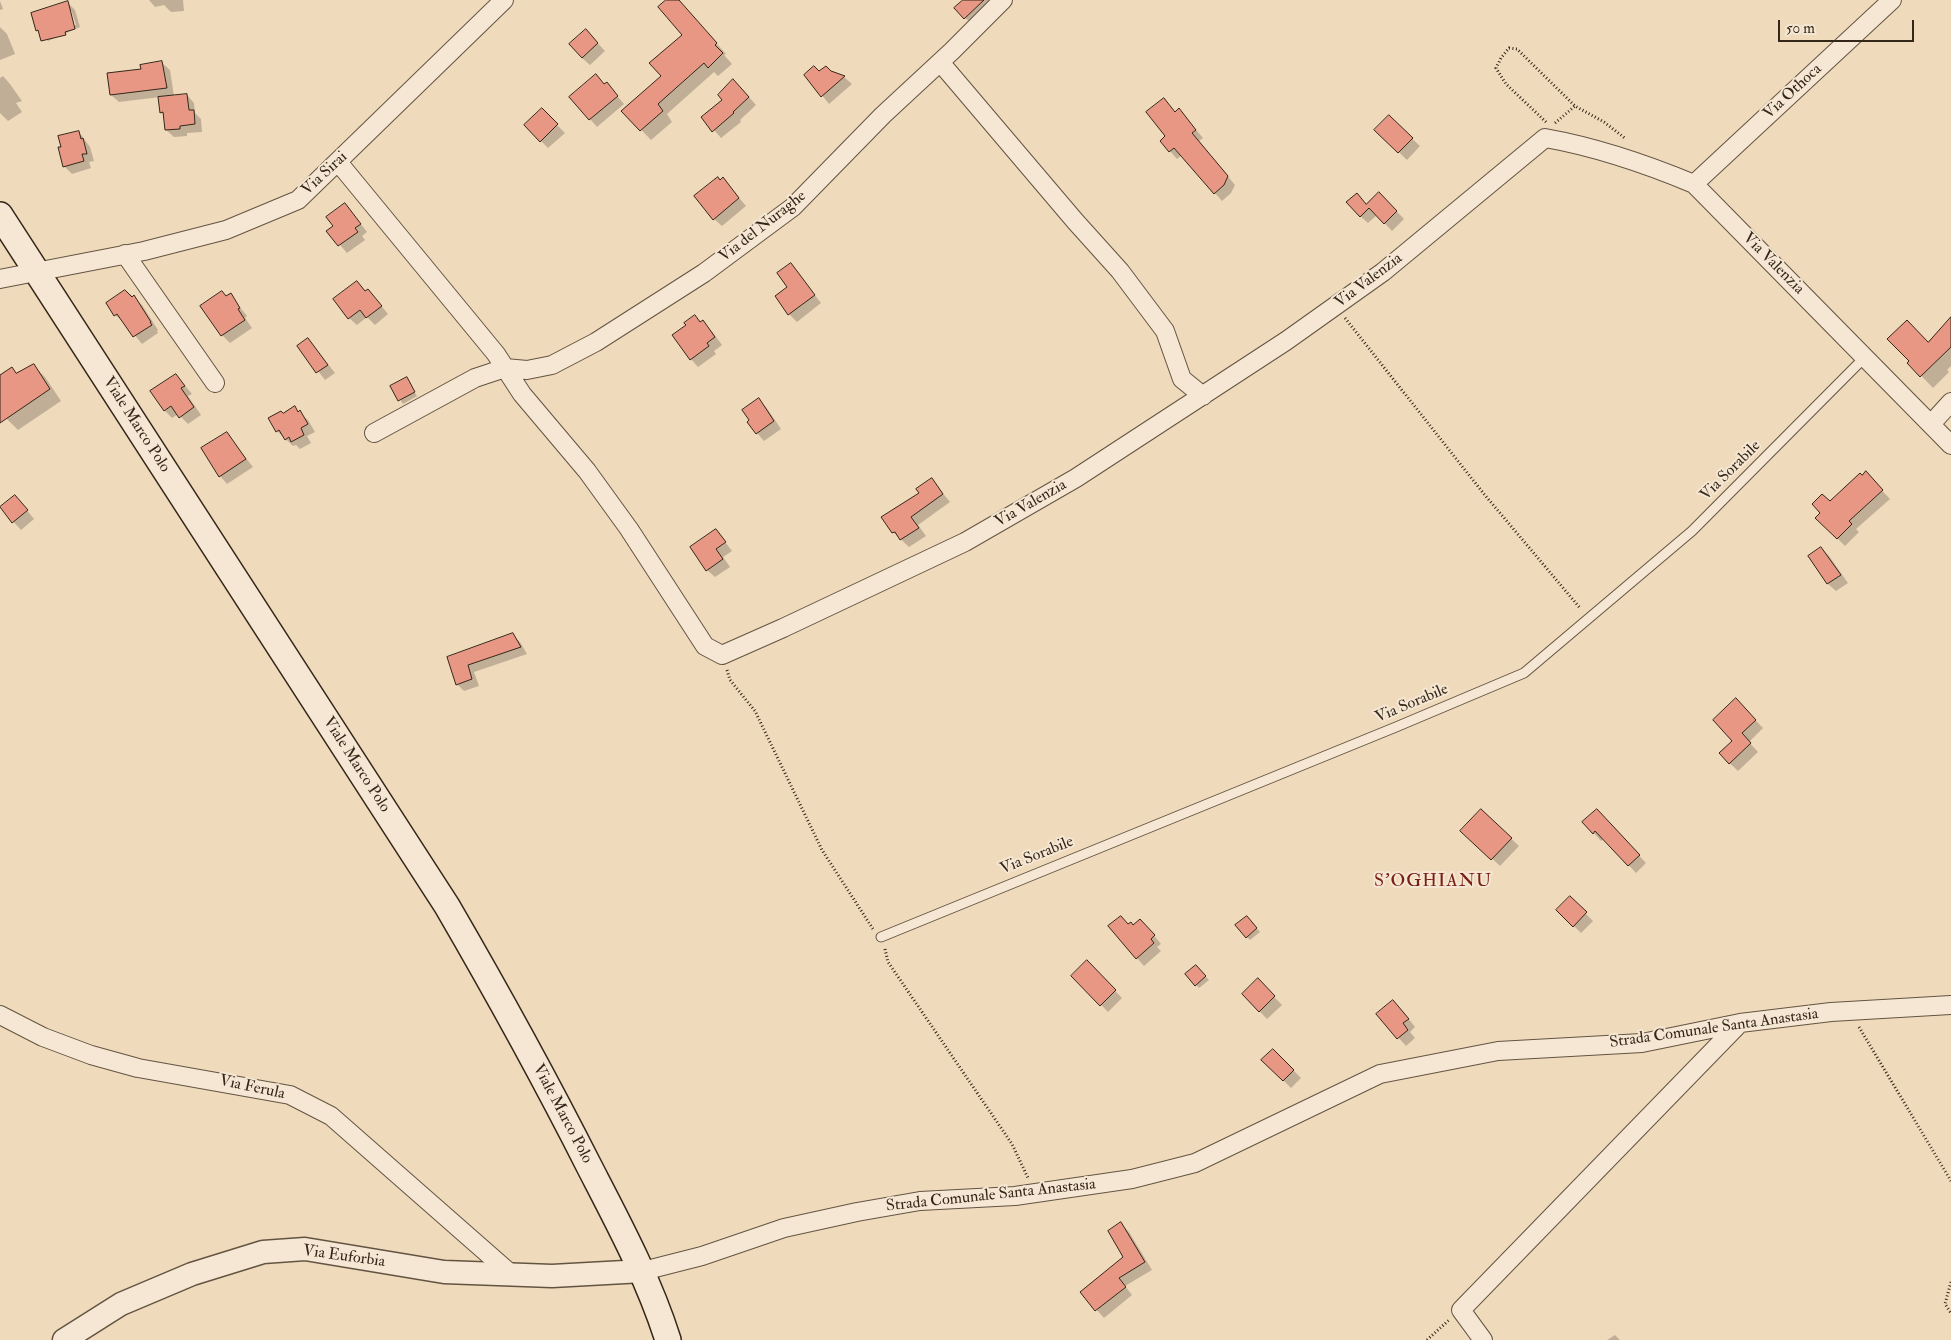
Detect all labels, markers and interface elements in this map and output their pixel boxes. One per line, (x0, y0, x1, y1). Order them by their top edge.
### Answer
scale bar (1781, 10, 1917, 42)
text: 50 m (1786, 19, 1815, 38)
street label: Via Othoca (1760, 60, 1826, 124)
street label: Via Sirai (298, 148, 352, 200)
street label: Via del Nuraghe (716, 187, 810, 267)
street label: Via Valenzia (1738, 229, 1808, 299)
street label: Via Valenzia (1331, 249, 1407, 313)
street label: Viale Marco Polo (98, 374, 174, 476)
street label: Via Sorabile (1697, 437, 1765, 505)
street label: Via Valenzia (992, 476, 1070, 532)
street label: Via Sorabile (1373, 680, 1451, 728)
street label: Viale Marco Polo (318, 714, 394, 816)
street label: Via Sorabile (998, 833, 1076, 879)
district label: S'OGHIANU (1373, 871, 1493, 893)
street label: Strada Comunale Santa Anastasia (1608, 1005, 1820, 1053)
street label: Viale Marco Polo (528, 1061, 596, 1167)
street label: Via Ferula (217, 1072, 287, 1104)
street label: Strada Comunale Santa Anastasia (885, 1175, 1097, 1217)
street label: Via Euforbia (302, 1242, 386, 1272)

